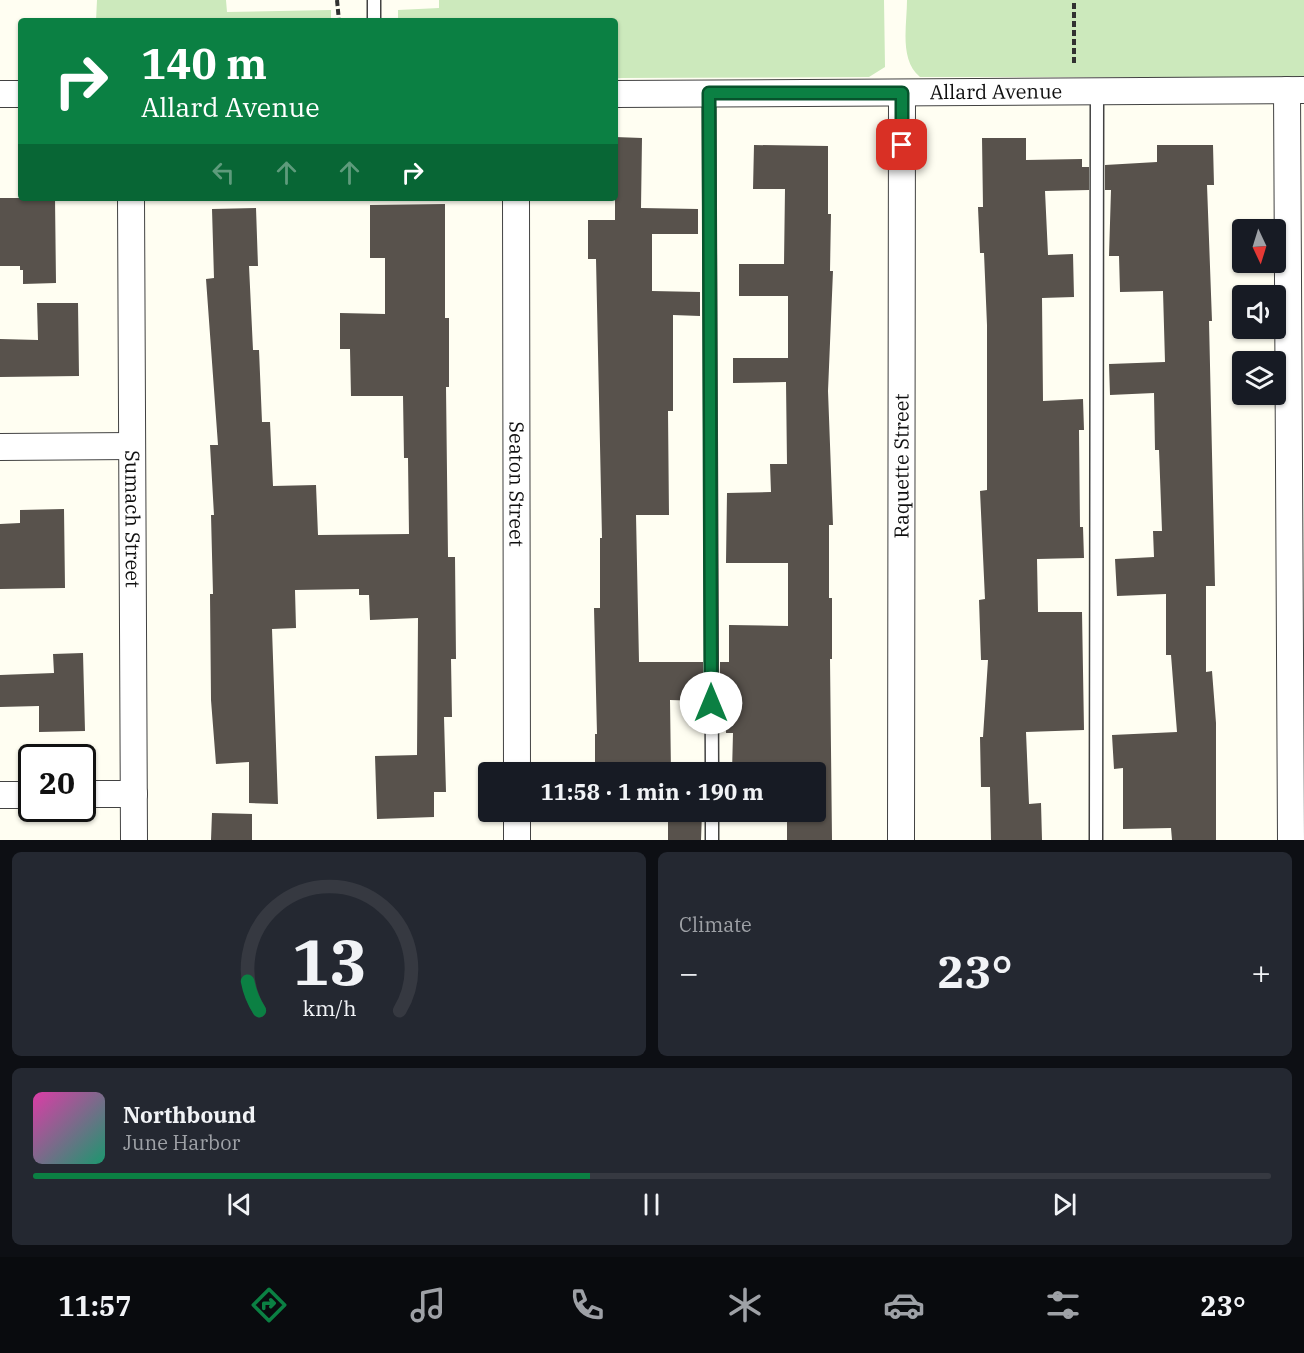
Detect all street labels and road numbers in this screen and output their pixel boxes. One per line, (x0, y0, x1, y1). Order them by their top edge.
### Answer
street label: Allard Avenue (930, 77, 1062, 105)
street label: Raquette Street (887, 393, 915, 539)
street label: Seaton Street (503, 421, 531, 547)
street label: Sumach Street (119, 450, 147, 588)

